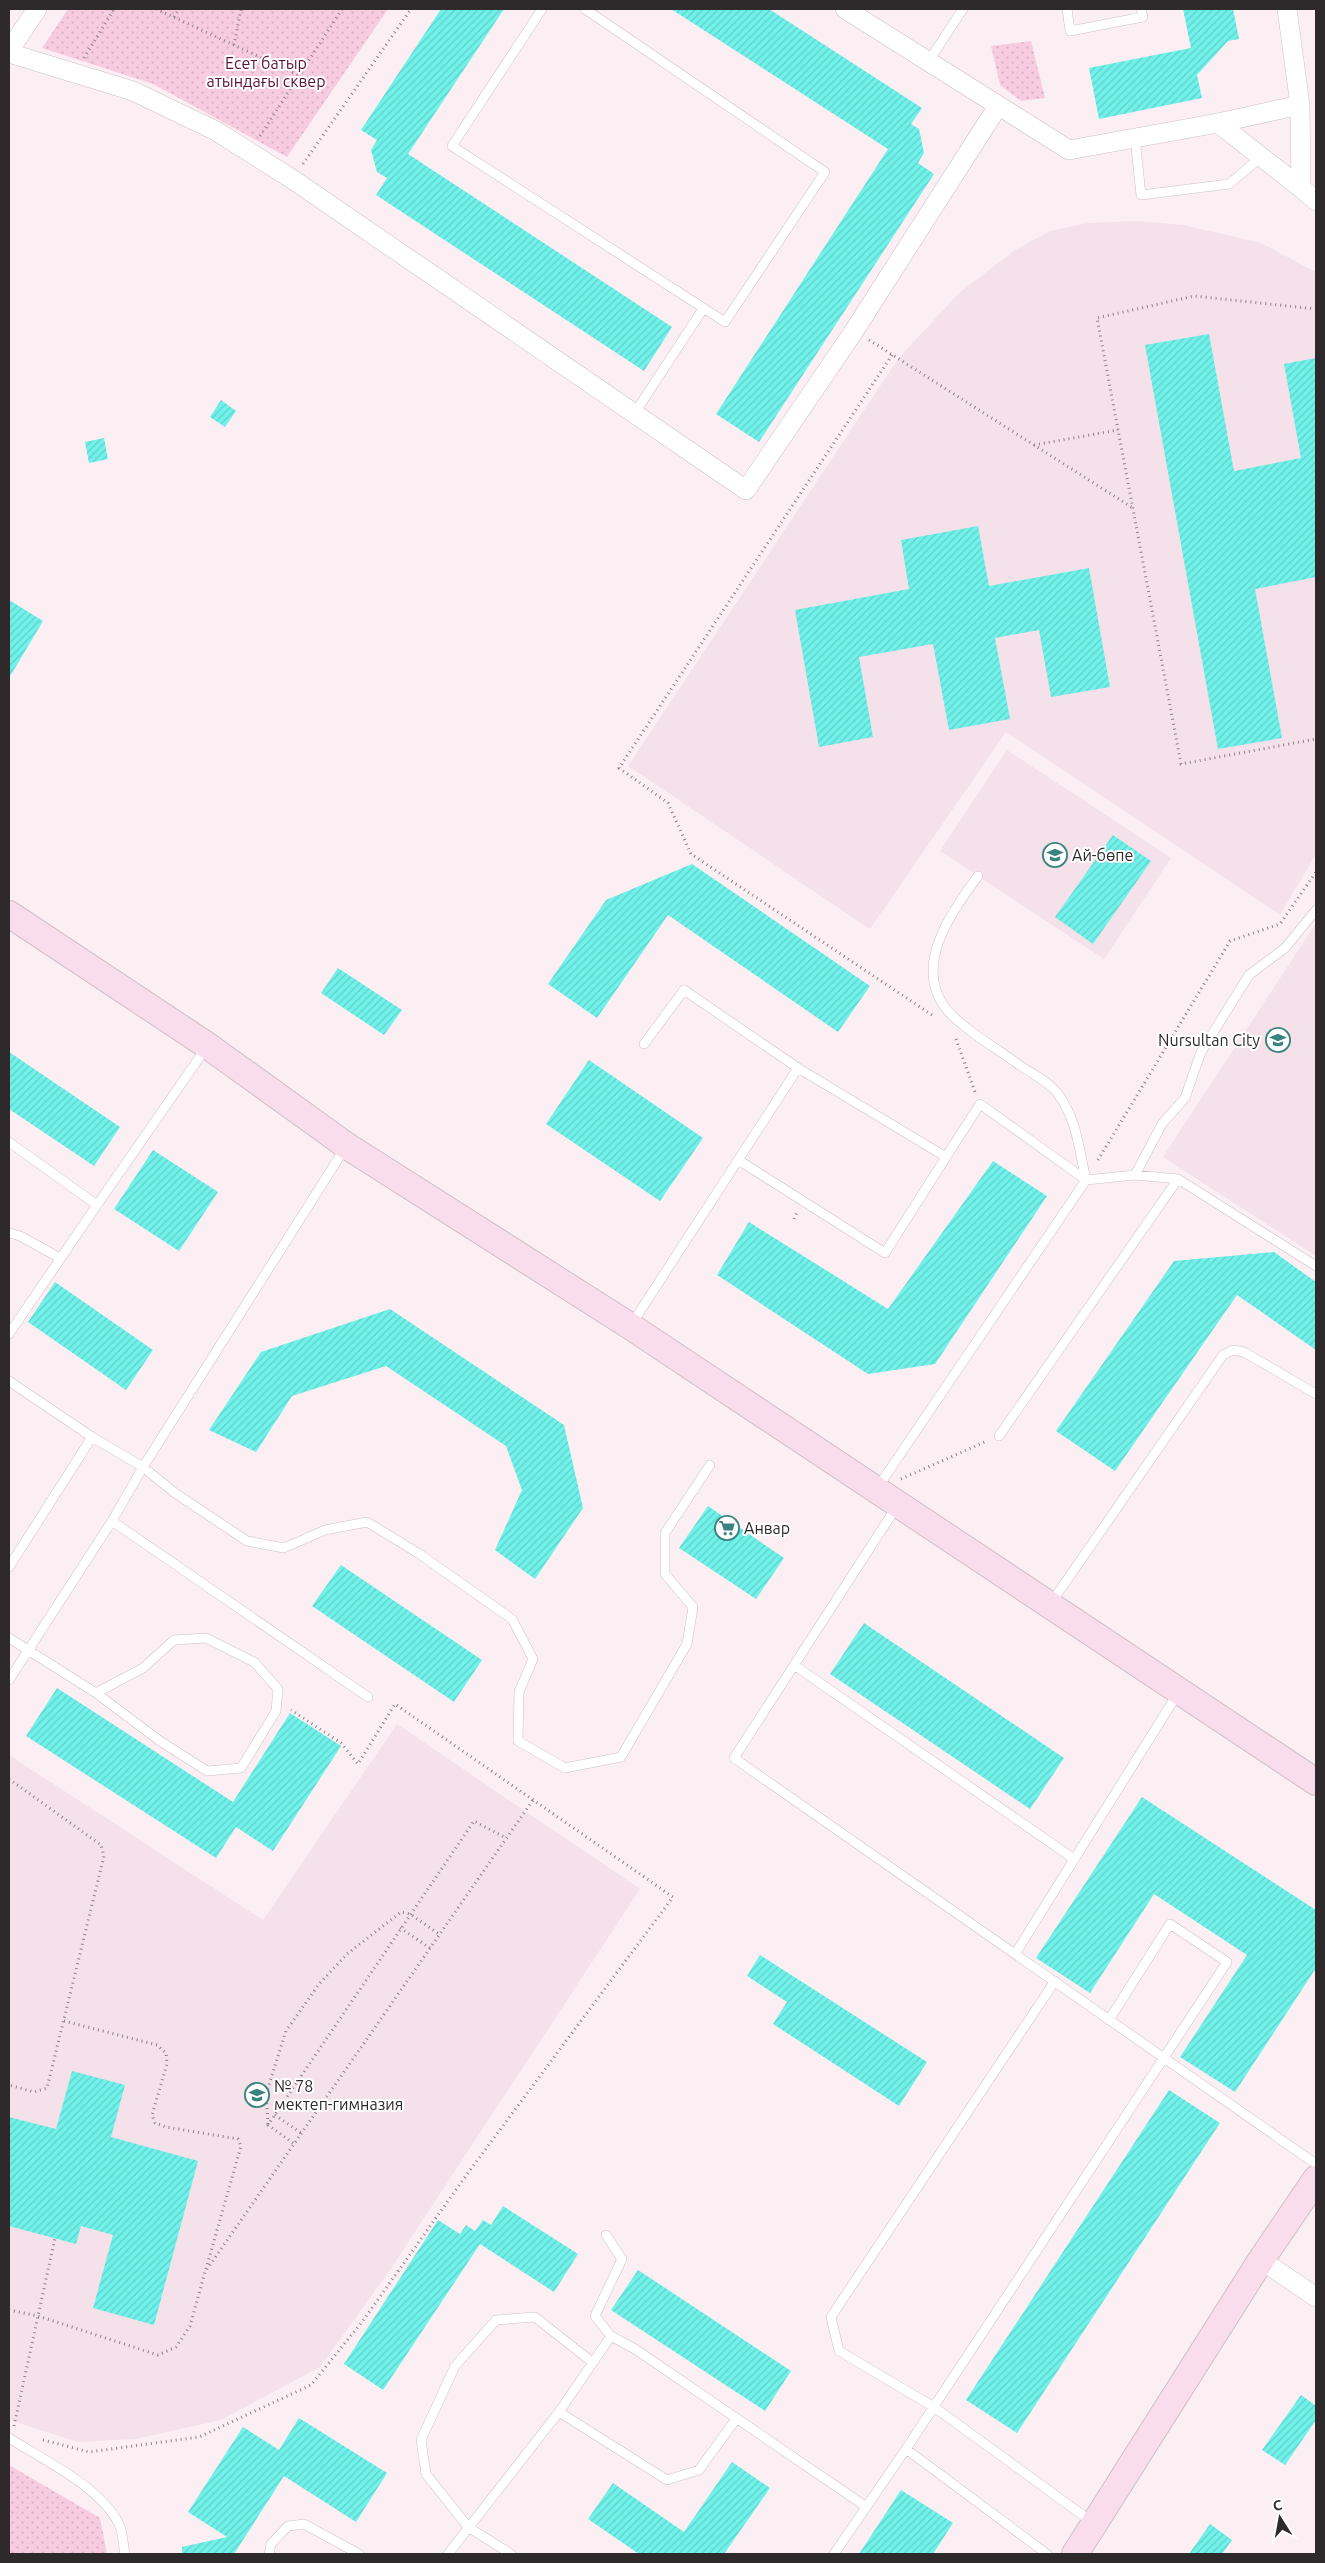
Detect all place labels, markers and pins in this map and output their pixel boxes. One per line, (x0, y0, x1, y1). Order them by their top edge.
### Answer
school or university icon: Ай-бөпе (1042, 842, 1068, 868)
place label: Ай-бөпе (1072, 846, 1133, 864)
school or university icon: Nursultan City (1265, 1027, 1291, 1053)
place label: Nursultan City (1158, 1031, 1260, 1049)
supermarket icon: Анвар (714, 1515, 740, 1541)
place label: Анвар (744, 1519, 790, 1537)
place label: № 78 мектеп-гимназия (274, 2077, 403, 2113)
school or university icon: № 78 мектеп-гимназия (244, 2082, 270, 2108)

